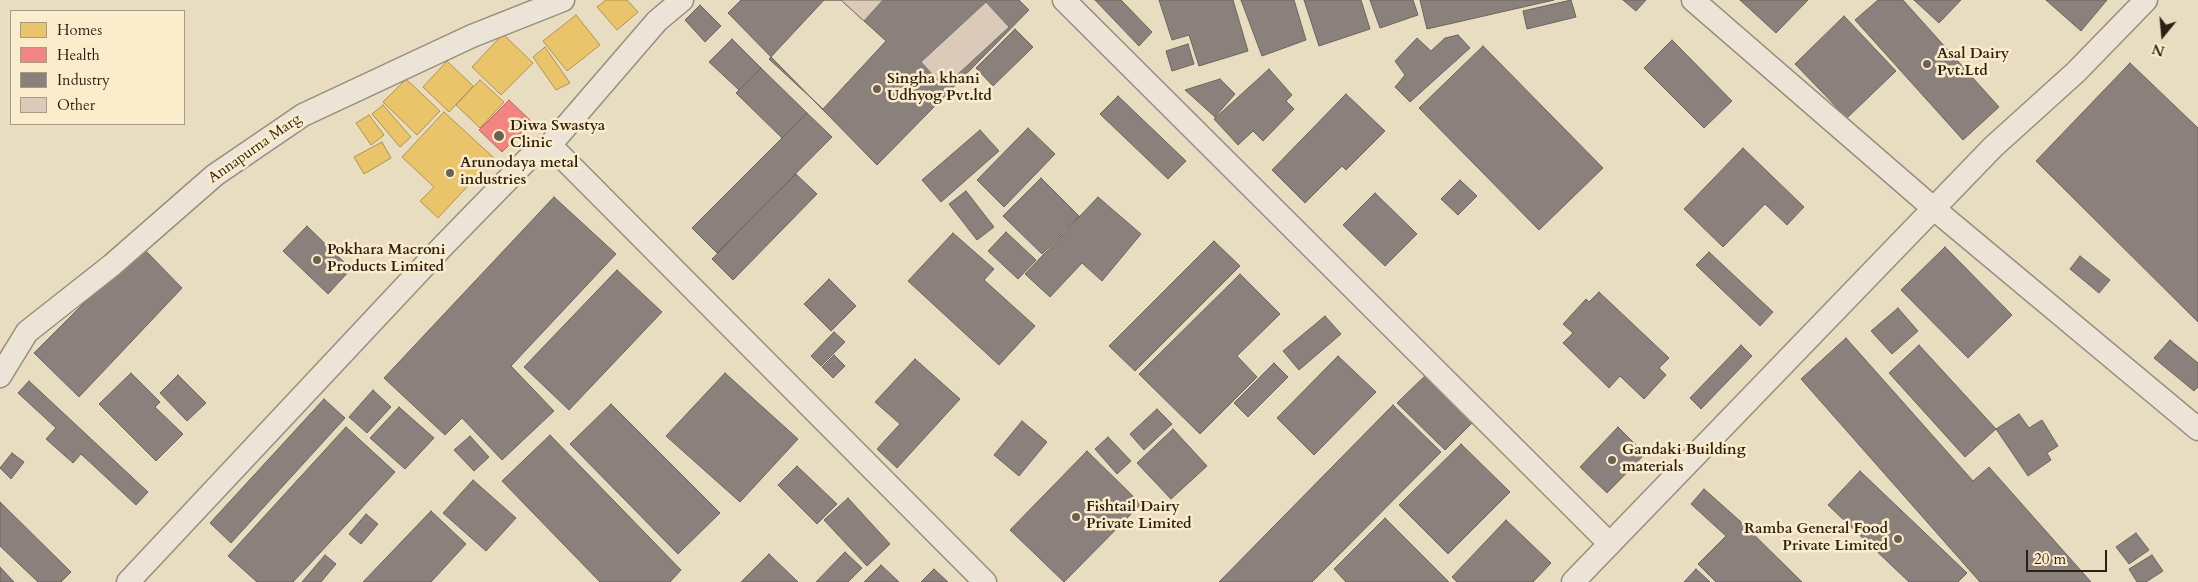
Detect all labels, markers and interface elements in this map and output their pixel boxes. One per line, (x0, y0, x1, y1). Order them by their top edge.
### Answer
legend (10, 10, 185, 125)
north arrow (2138, 10, 2188, 60)
text: Homes (57, 20, 102, 40)
text: N (2150, 39, 2167, 61)
text: Health (57, 45, 100, 65)
place label: Asal Dairy Pvt.Ltd (1937, 46, 2009, 81)
marker: Asal Dairy Pvt.Ltd (1921, 58, 1933, 70)
text: Industry (57, 70, 110, 90)
place label: Singha khani Udhyog Pvt.ltd (887, 71, 992, 106)
marker: Singha khani Udhyog Pvt.ltd (871, 83, 883, 95)
text: Other (57, 95, 95, 115)
street label: Annapurna Marg (205, 110, 305, 188)
place label: Diwa Swastya Clinic (510, 118, 605, 153)
marker: Diwa Swastya Clinic (492, 129, 506, 143)
place label: Arunodaya metal industries (460, 155, 578, 190)
marker: Arunodaya metal industries (444, 167, 456, 179)
place label: Pokhara Macroni Products Limited (327, 242, 445, 277)
marker: Pokhara Macroni Products Limited (311, 254, 323, 266)
place label: Gandaki Building materials (1622, 442, 1746, 477)
marker: Gandaki Building materials (1606, 454, 1618, 466)
place label: Fishtail Dairy Private Limited (1086, 499, 1192, 534)
marker: Fishtail Dairy Private Limited (1070, 511, 1082, 523)
place label: Ramba General Food Private Limited (1744, 521, 1888, 556)
marker: Ramba General Food Private Limited (1892, 533, 1904, 545)
scale bar (2028, 540, 2109, 572)
text: 20 m (2034, 549, 2066, 569)

